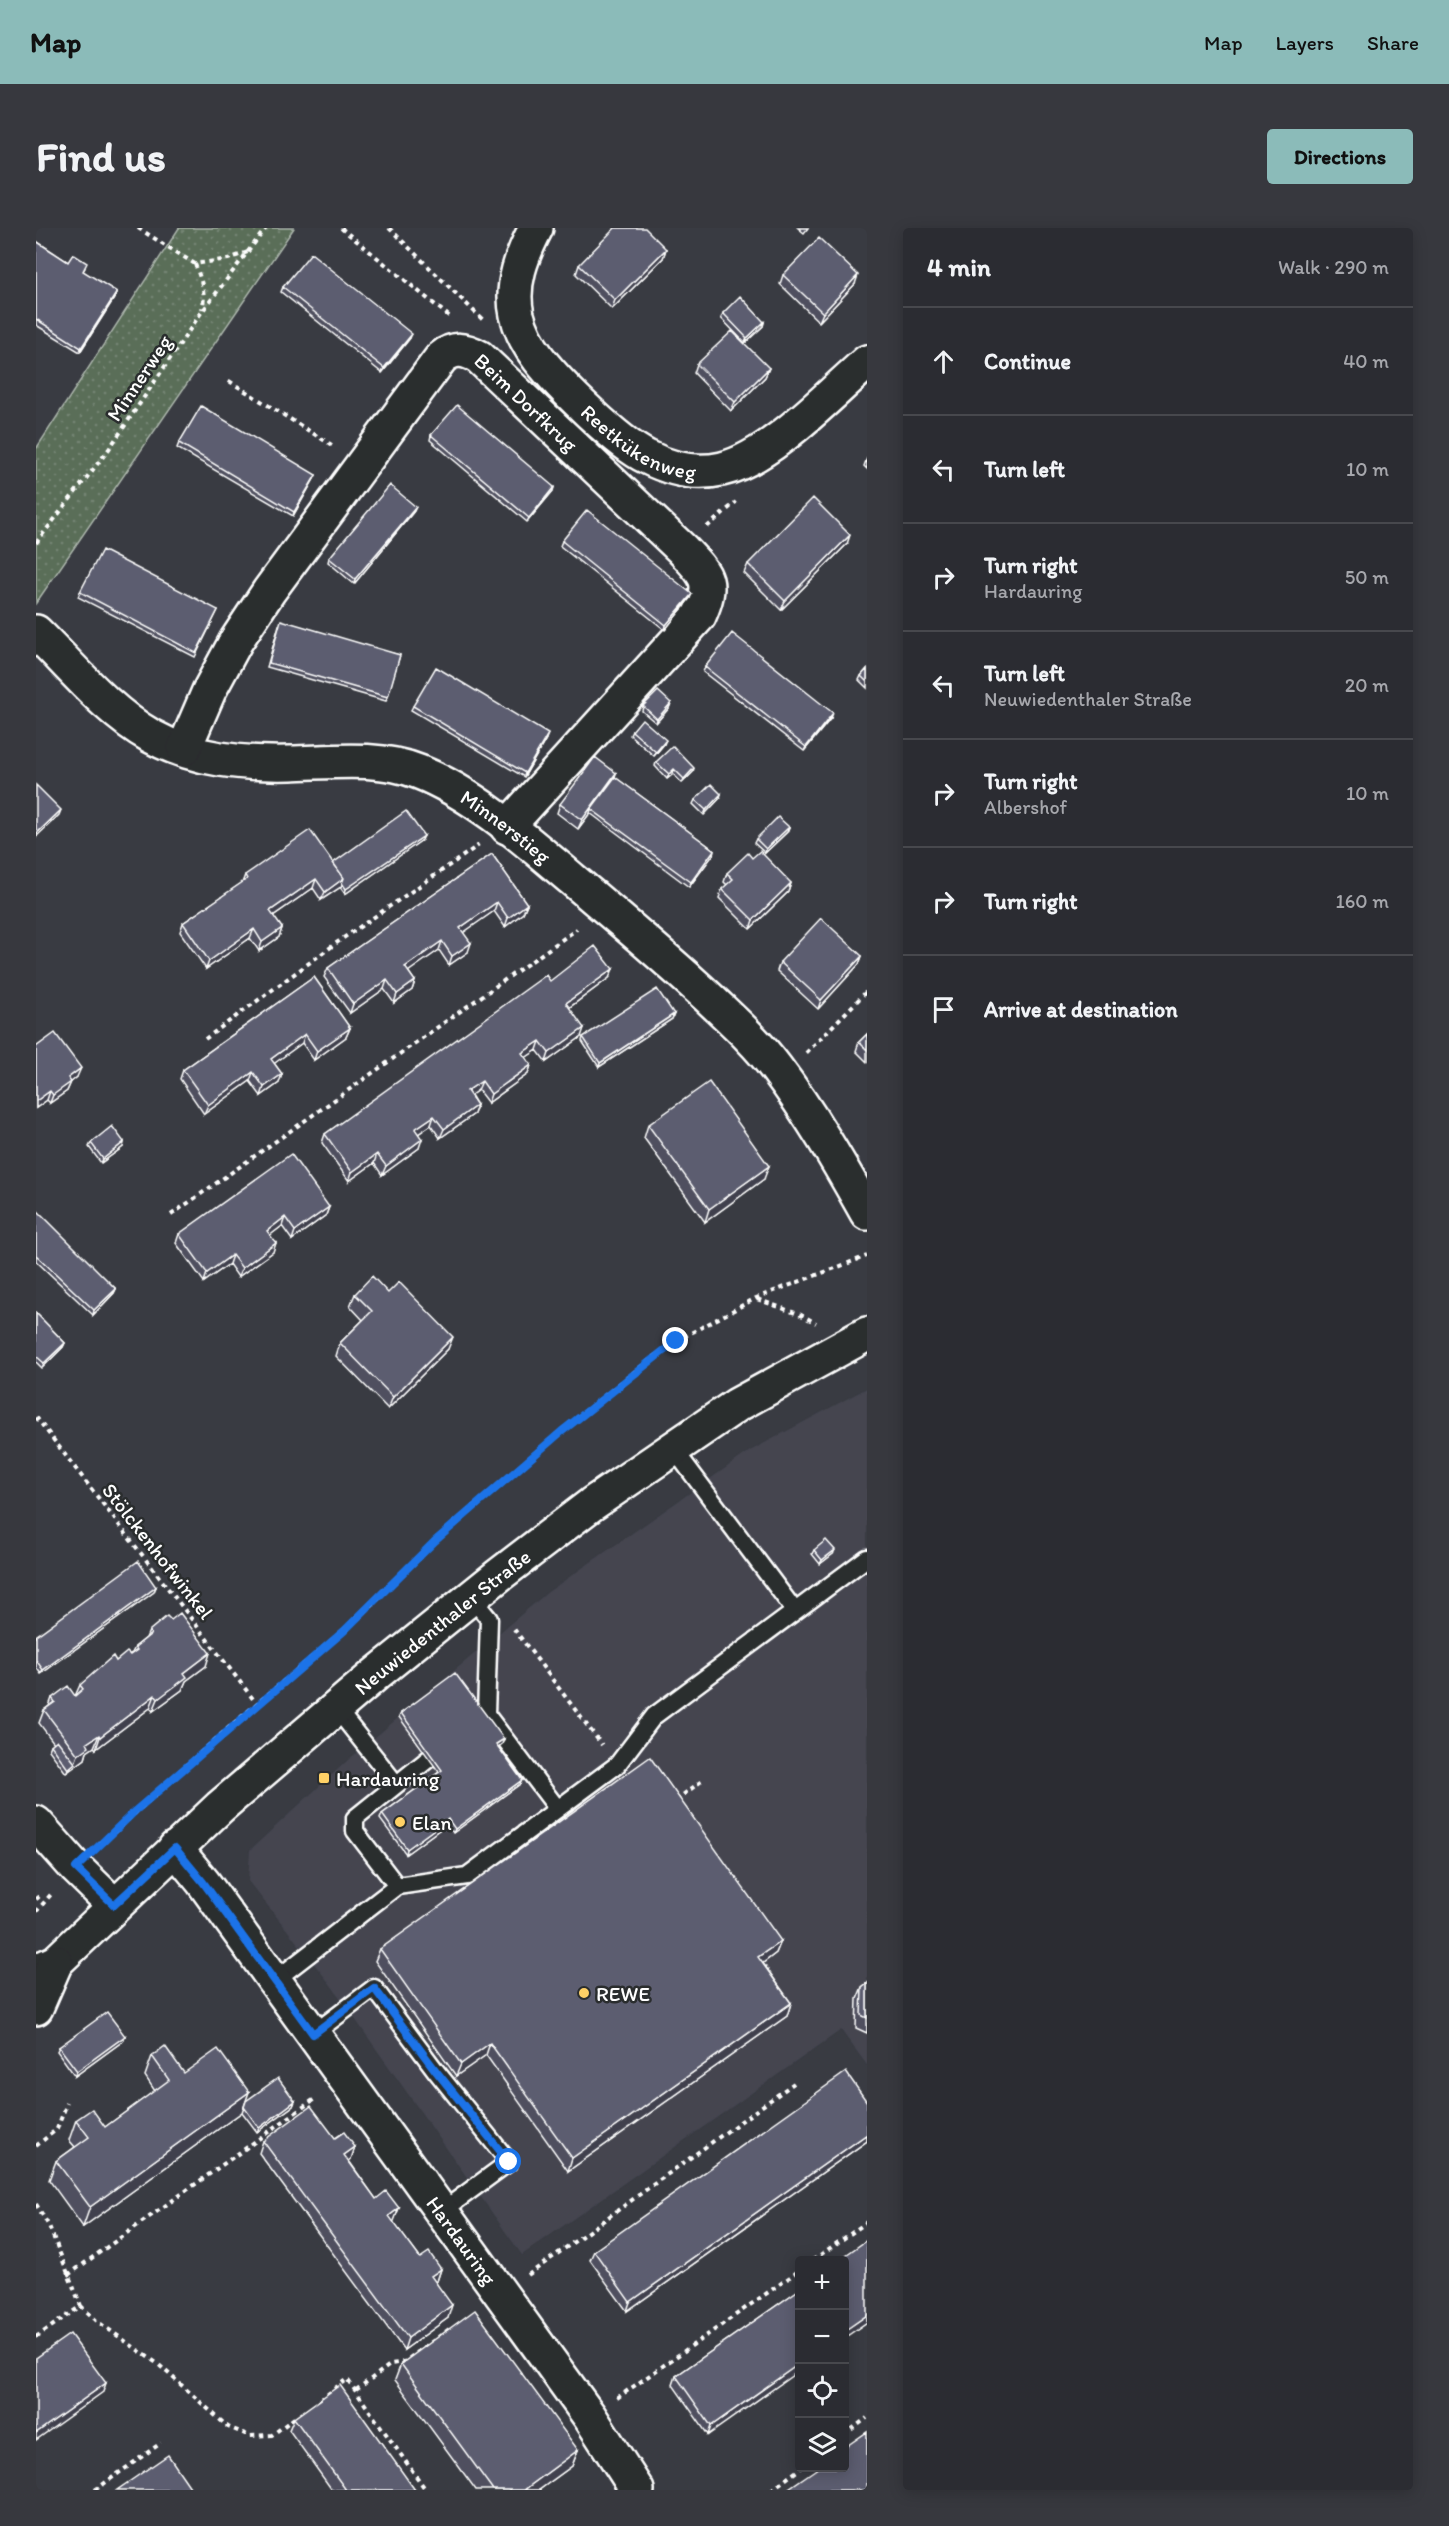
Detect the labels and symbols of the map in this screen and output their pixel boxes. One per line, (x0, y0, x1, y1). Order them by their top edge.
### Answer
street label: Minnerweg (101, 330, 177, 426)
street label: Beim Dorfkrug (470, 347, 583, 457)
street label: Reetkükenweg (576, 399, 697, 484)
street label: Minnerstieg (456, 784, 556, 869)
route end (662, 1327, 688, 1353)
street label: Stölckenhofwinkel (97, 1478, 219, 1624)
street label: Neuwiedenthaler Straße (349, 1543, 535, 1700)
place label: Hardauring (336, 1766, 440, 1791)
marker: Hardauring (317, 1771, 331, 1785)
place label: Elan (412, 1810, 452, 1835)
marker: Elan (393, 1815, 407, 1829)
place label: REWE (596, 1981, 650, 2006)
marker: REWE (577, 1986, 591, 2000)
route start (495, 2148, 521, 2174)
street label: Hardauring (422, 2191, 503, 2290)

